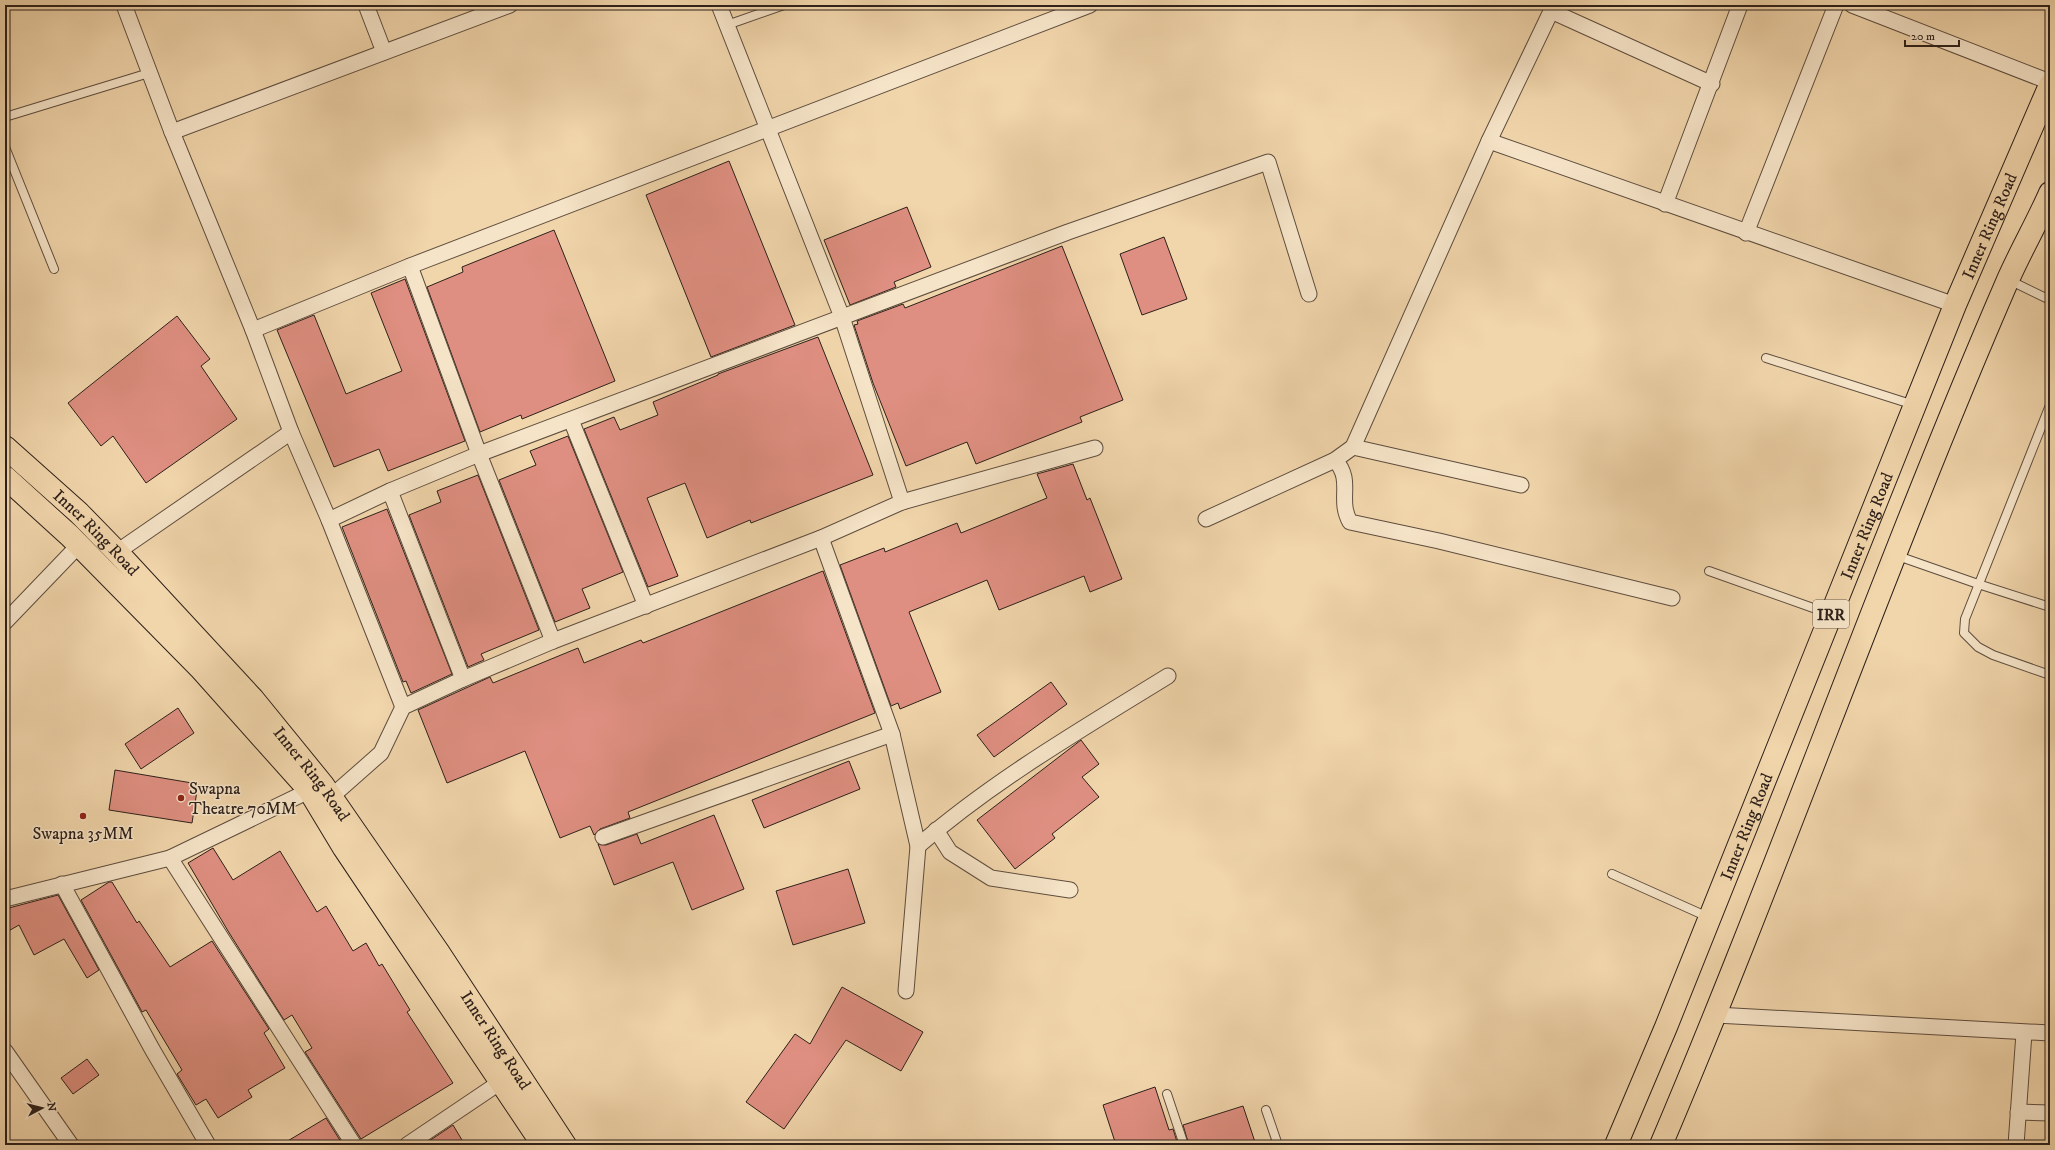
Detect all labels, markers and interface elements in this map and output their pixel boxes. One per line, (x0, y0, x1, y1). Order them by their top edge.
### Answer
scale bar (1905, 22, 1959, 48)
text: 20 m (1911, 29, 1935, 44)
street label: Inner Ring Road (1957, 169, 2023, 283)
street label: Inner Ring Road (1836, 469, 1899, 583)
street label: Inner Ring Road (48, 485, 144, 581)
road number: IRR (1813, 600, 1849, 628)
street label: Inner Ring Road (268, 722, 355, 826)
street label: Inner Ring Road (1716, 770, 1779, 884)
place label: Swapna Theatre 70MM (189, 778, 297, 820)
marker: Swapna Theatre 70MM (176, 793, 186, 803)
marker: Swapna 35MM (78, 811, 88, 821)
place label: Swapna 35MM (33, 823, 133, 845)
street label: Inner Ring Road (455, 987, 536, 1094)
north arrow (22, 1088, 62, 1128)
text: N (43, 1102, 58, 1112)

